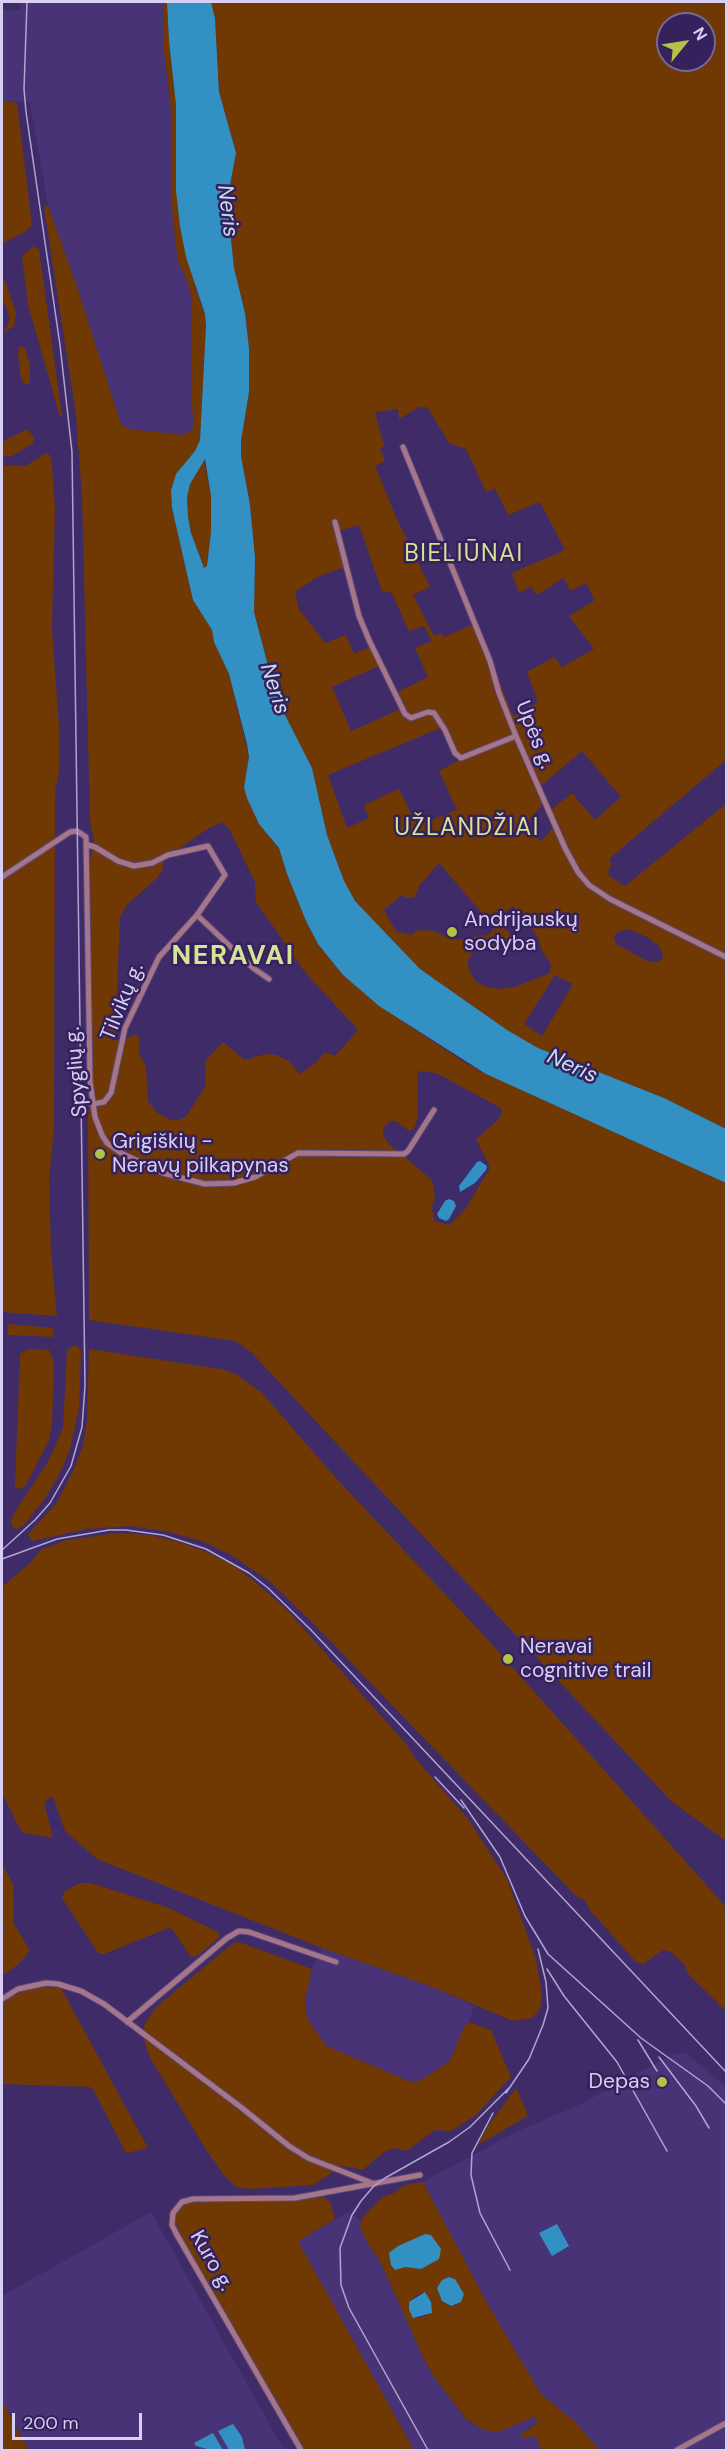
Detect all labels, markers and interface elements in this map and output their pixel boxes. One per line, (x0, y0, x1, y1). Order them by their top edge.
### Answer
north arrow (656, 12, 716, 72)
text: N (688, 23, 712, 44)
water label: Neris (211, 183, 243, 239)
district label: BIELIŪNAI (404, 541, 524, 569)
water label: Neris (253, 660, 295, 718)
street label: Upės g. (509, 697, 559, 773)
district label: UŽLANDŽIAI (394, 815, 540, 843)
place label: Andrijauskų sodyba (464, 907, 578, 957)
marker: Andrijauskų sodyba (445, 925, 459, 939)
district label: NERAVAI (172, 941, 294, 973)
street label: Tilvikų g. (96, 959, 150, 1045)
street label: Spyglių g. (61, 1026, 93, 1118)
water label: Neris (543, 1044, 601, 1090)
place label: Grigiškių - Neravų pilkapynas (112, 1129, 289, 1179)
marker: Grigiškių - Neravų pilkapynas (93, 1147, 107, 1161)
place label: Neravai cognitive trail (520, 1634, 651, 1684)
marker: Neravai cognitive trail (501, 1652, 515, 1666)
place label: Depas (589, 2069, 650, 2095)
marker: Depas (655, 2075, 669, 2089)
street label: Kuro g. (184, 2226, 238, 2296)
scale bar (15, 2401, 146, 2439)
text: 200 m (23, 2411, 79, 2435)

